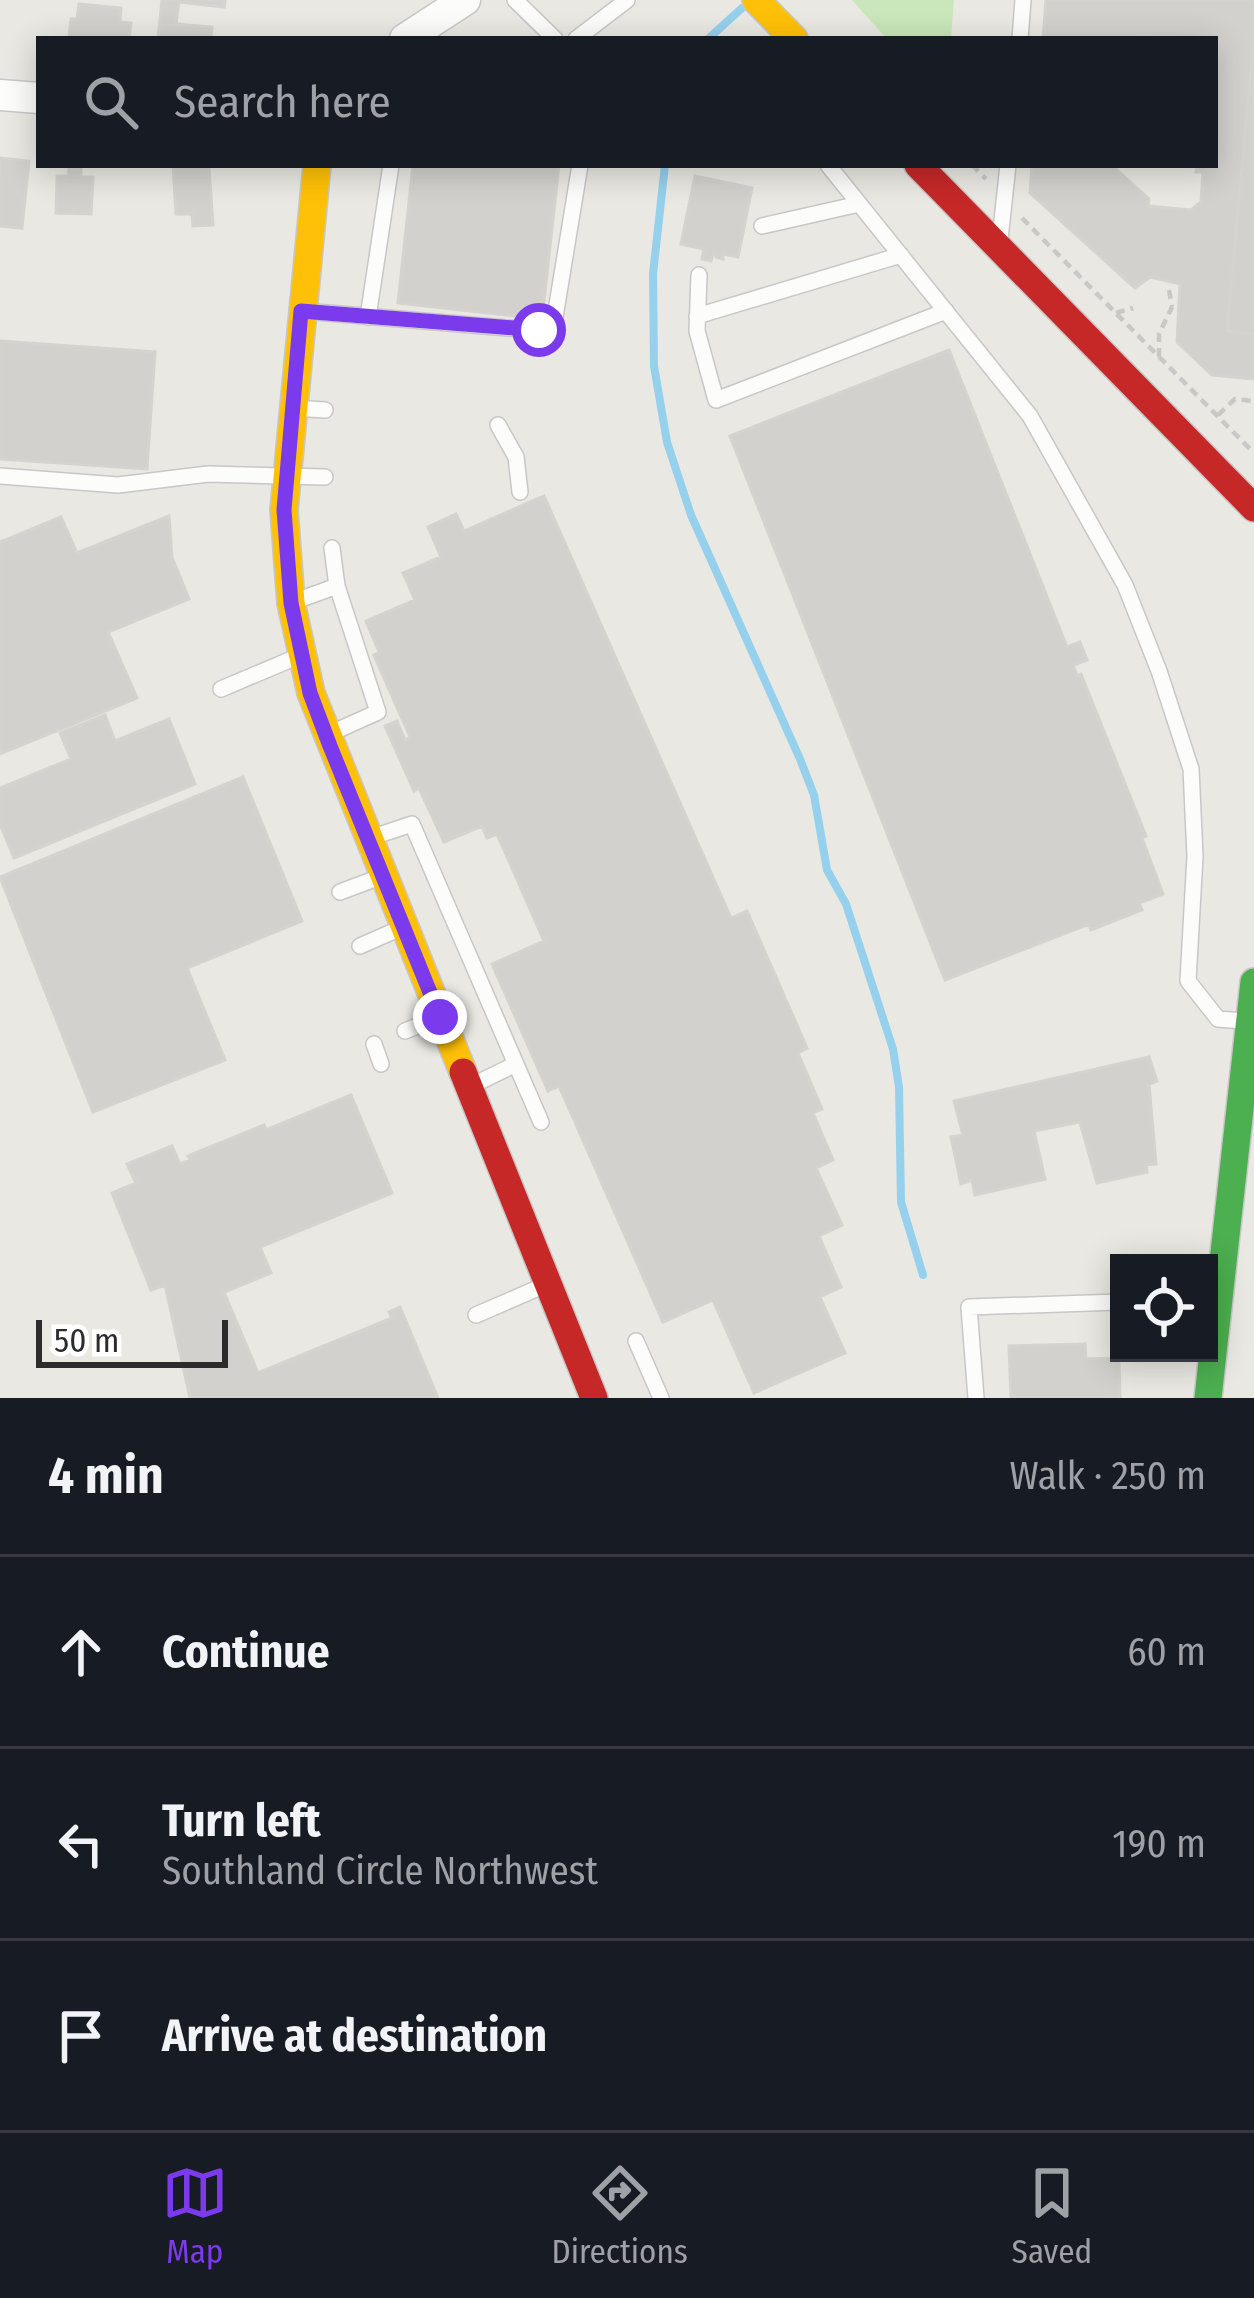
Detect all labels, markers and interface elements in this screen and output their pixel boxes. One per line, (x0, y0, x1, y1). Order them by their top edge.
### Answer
search box (36, 36, 1218, 168)
icon: search (78, 69, 144, 135)
text: Search here (174, 75, 391, 129)
route start (512, 303, 566, 357)
route end (413, 990, 467, 1044)
map controls (1110, 1254, 1218, 1362)
button: locate (1110, 1254, 1218, 1362)
scale bar (36, 1314, 228, 1367)
text: 50 m (54, 1321, 119, 1361)
text: 4 min (48, 1445, 164, 1507)
text: Walk · 250 m (1010, 1453, 1206, 1499)
icon: ahead (48, 1619, 114, 1685)
text: Continue (162, 1625, 330, 1679)
text: 60 m (1127, 1629, 1206, 1675)
text: Turn left (162, 1794, 321, 1848)
icon: left (48, 1811, 114, 1877)
text: 190 m (1112, 1821, 1206, 1867)
text: Southland Circle Northwest (162, 1848, 598, 1894)
icon: arrive (48, 2003, 114, 2069)
text: Arrive at destination (162, 2009, 547, 2063)
tab: Map (162, 2160, 228, 2272)
tab: Directions (551, 2160, 688, 2272)
tab: Saved (1012, 2160, 1092, 2272)

